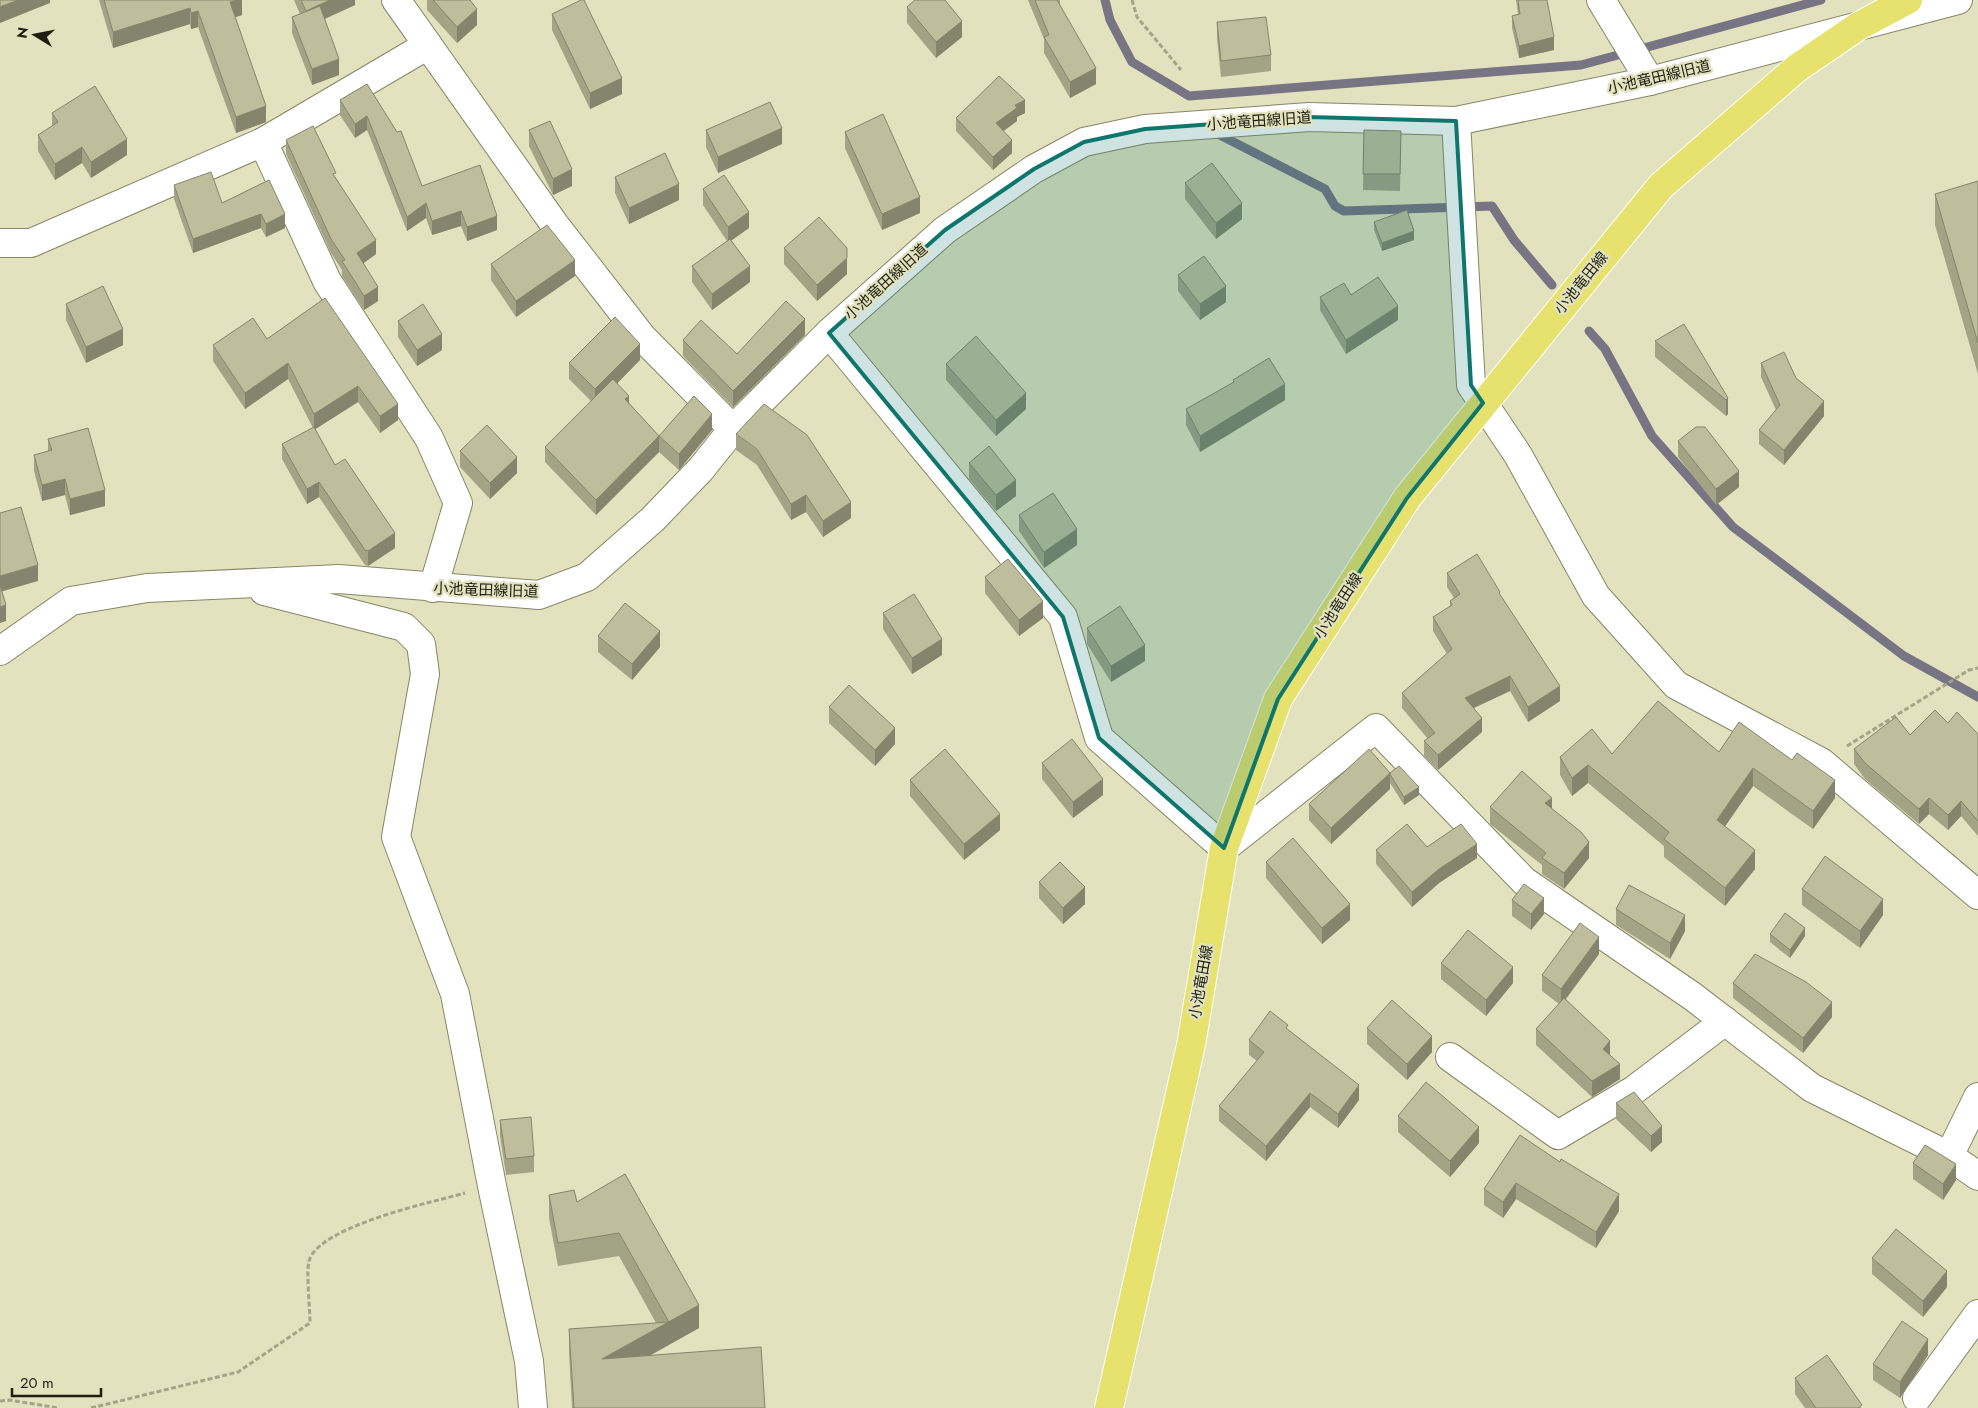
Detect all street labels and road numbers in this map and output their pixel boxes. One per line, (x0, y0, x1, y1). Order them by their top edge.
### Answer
street label: 小池竜田線旧道 (1605, 54, 1713, 100)
street label: 小池竜田線旧道 (1206, 106, 1312, 136)
street label: 小池竜田線旧道 (840, 239, 932, 325)
street label: 小池竜田線 (1549, 247, 1613, 319)
street label: 小池竜田線 (1308, 569, 1368, 643)
street label: 小池竜田線旧道 (433, 577, 539, 603)
street label: 小池竜田線 (1184, 943, 1218, 1021)

